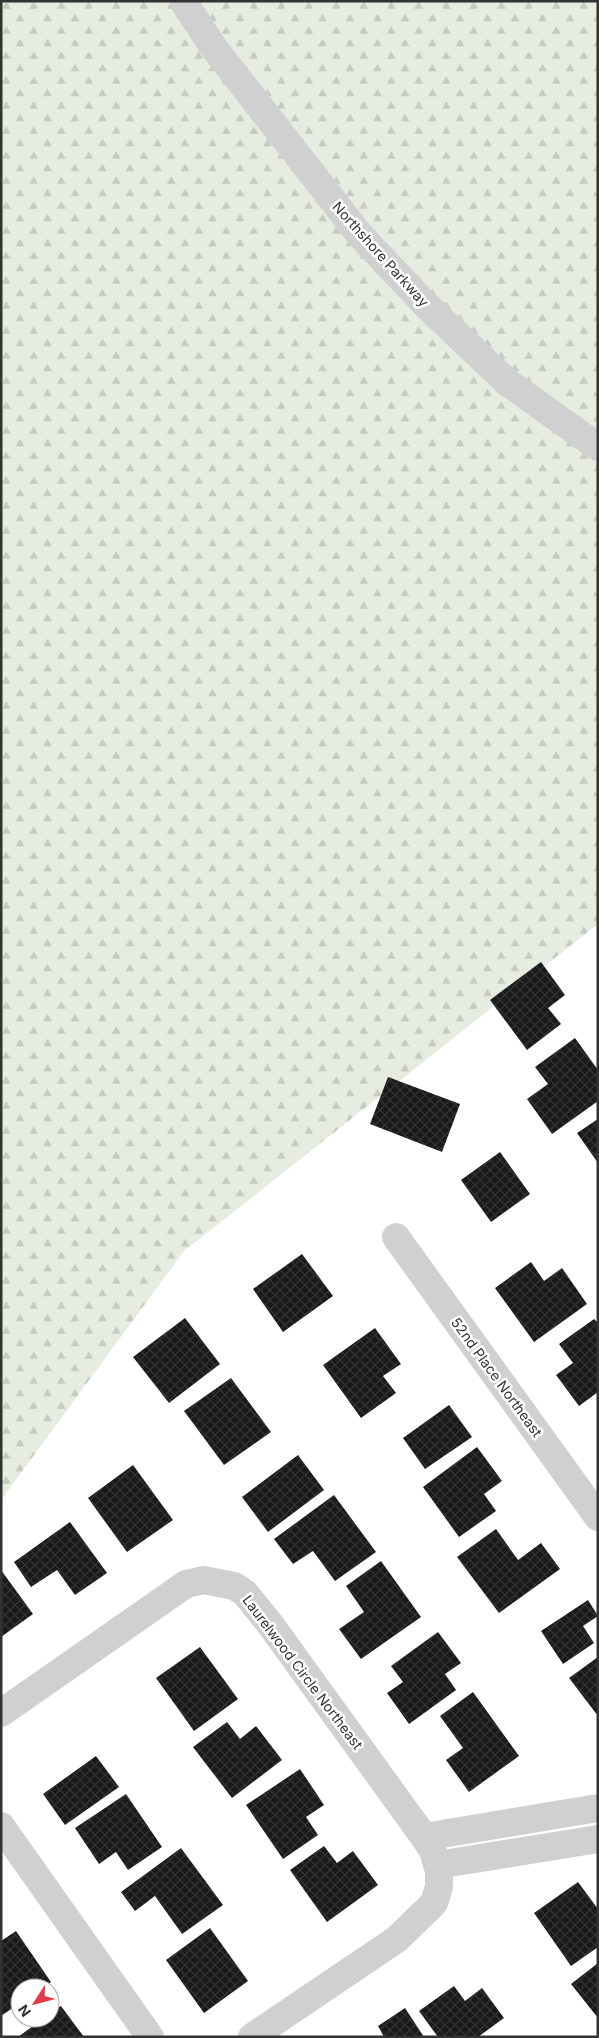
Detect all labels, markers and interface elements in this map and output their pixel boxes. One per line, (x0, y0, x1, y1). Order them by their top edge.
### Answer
street label: Northshore Parkway (329, 198, 433, 310)
street label: 52nd Place Northeast (448, 1314, 546, 1440)
street label: Laurelwood Circle Northeast (239, 1592, 367, 1753)
north arrow (10, 1978, 60, 2028)
text: N (14, 2002, 34, 2020)

